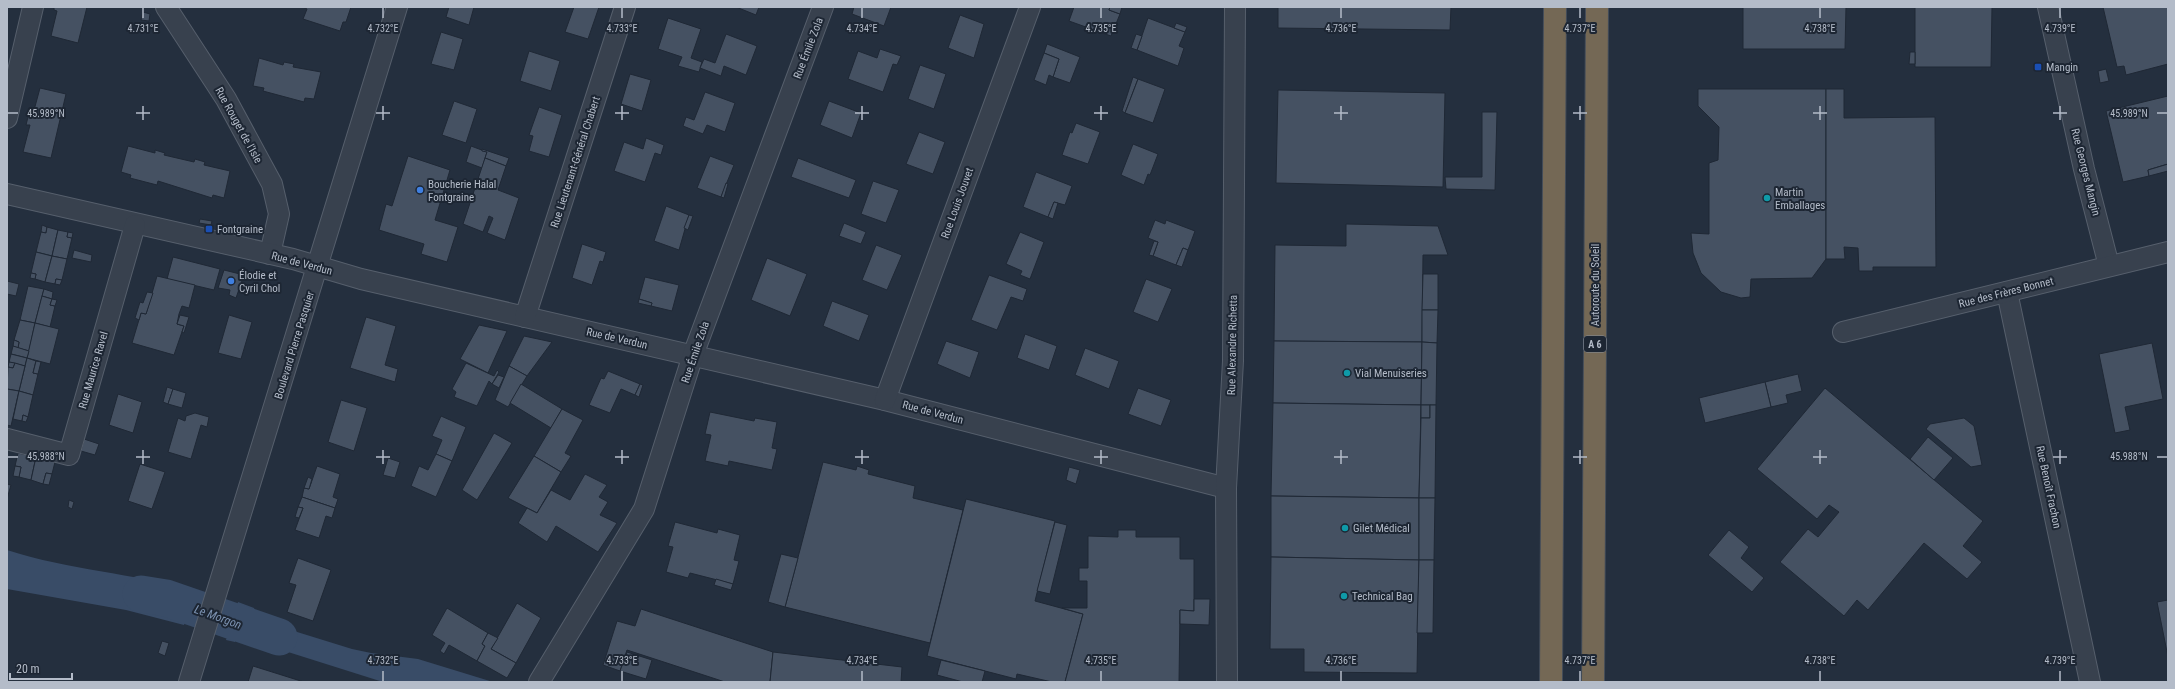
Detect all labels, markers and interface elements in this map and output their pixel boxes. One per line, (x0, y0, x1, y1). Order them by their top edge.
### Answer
street label: Rue Émile Zola (791, 16, 826, 81)
text: 4.731°E (127, 23, 159, 34)
text: 4.732°E (367, 23, 399, 34)
text: 4.733°E (606, 23, 638, 34)
text: 4.734°E (846, 23, 878, 34)
text: 4.735°E (1085, 23, 1117, 34)
text: 4.736°E (1325, 23, 1357, 34)
text: 4.737°E (1564, 23, 1596, 34)
text: 4.738°E (1804, 23, 1836, 34)
text: 4.739°E (2044, 23, 2076, 34)
place label: Mangin (2046, 61, 2078, 74)
marker: Mangin (2033, 62, 2043, 72)
street label: Rue Rouget de l'Isle (212, 85, 265, 166)
street label: Rue Lieutenant-Général Chabert (548, 95, 603, 229)
text: 45.989°N (27, 108, 65, 119)
text: 45.989°N (2110, 108, 2148, 119)
street label: Rue Georges Mangin (2068, 127, 2103, 217)
street label: Rue Louis Jouvet (939, 166, 976, 240)
place label: Boucherie Halal Fontgraine (428, 178, 496, 204)
marker: Boucherie Halal Fontgraine (415, 185, 425, 195)
place label: Martin Emballages (1775, 186, 1825, 212)
marker: Martin Emballages (1762, 193, 1772, 203)
place label: Fontgraine (217, 223, 263, 236)
marker: Fontgraine (204, 224, 214, 234)
street label: Autoroute du Soleil (1589, 244, 1602, 326)
street label: Rue de Verdun (270, 249, 334, 278)
place label: Élodie et Cyril Chol (239, 269, 280, 295)
street label: Rue des Frères Bonnet (1957, 274, 2055, 311)
marker: Élodie et Cyril Chol (226, 276, 236, 286)
street label: Boulevard Pierre Pasquier (272, 289, 317, 401)
street label: Rue Alexandre Richetta (1225, 295, 1240, 395)
street label: Rue Émile Zola (679, 320, 712, 385)
street label: Rue de Verdun (585, 325, 649, 352)
street label: Rue Maurice Ravel (76, 330, 111, 410)
road number: A 6 (1584, 336, 1606, 352)
place label: Vial Menuiseries (1355, 367, 1427, 380)
marker: Vial Menuiseries (1342, 368, 1352, 378)
street label: Rue de Verdun (901, 398, 965, 427)
street label: Rue Benoît Frachon (2033, 445, 2064, 530)
text: 45.988°N (27, 451, 65, 462)
text: 45.988°N (2110, 451, 2148, 462)
place label: Gilet Médical (1353, 522, 1410, 535)
marker: Gilet Médical (1340, 523, 1350, 533)
place label: Technical Bag (1352, 590, 1413, 603)
marker: Technical Bag (1339, 591, 1349, 601)
water label: Le Morgon (193, 602, 244, 632)
scale bar (10, 655, 72, 681)
text: 4.732°E (367, 655, 399, 666)
text: 4.733°E (606, 655, 638, 666)
text: 4.734°E (846, 655, 878, 666)
text: 4.735°E (1085, 655, 1117, 666)
text: 4.736°E (1325, 655, 1357, 666)
text: 4.737°E (1564, 655, 1596, 666)
text: 4.738°E (1804, 655, 1836, 666)
text: 4.739°E (2044, 655, 2076, 666)
text: 20 m (16, 662, 40, 676)

